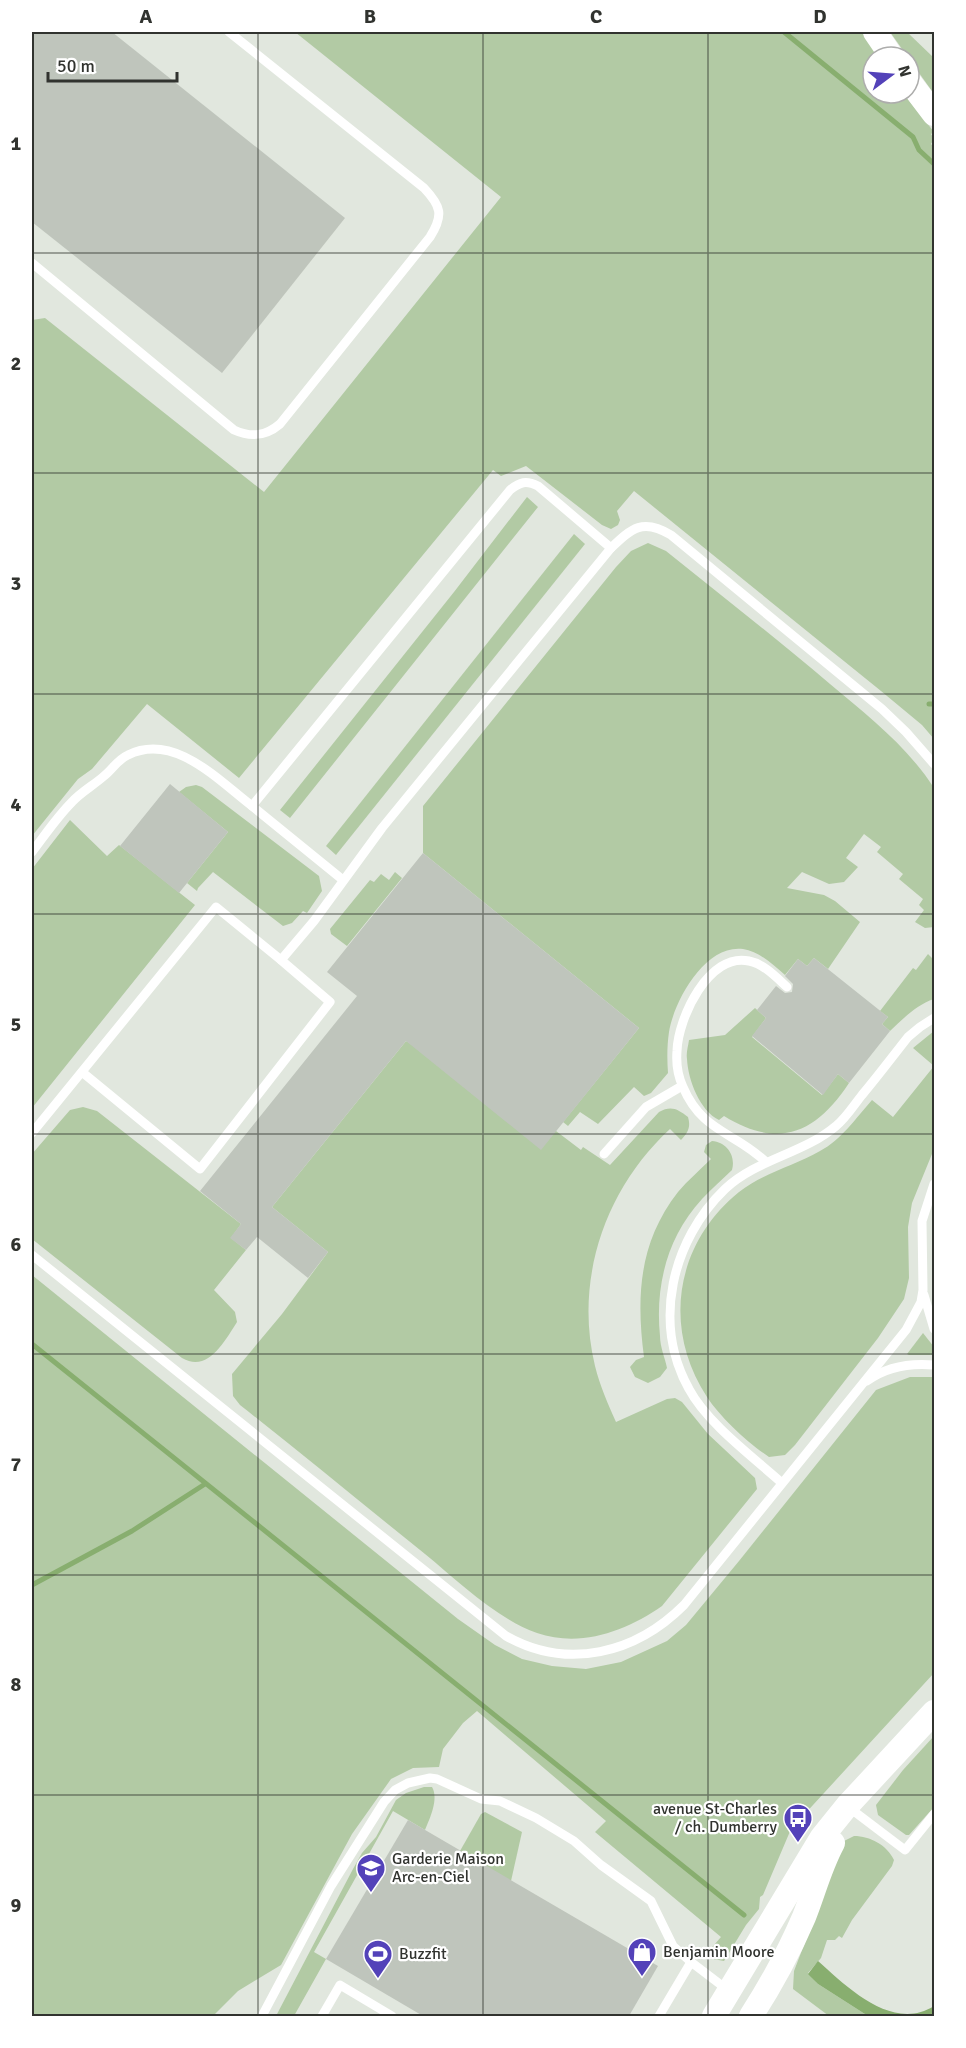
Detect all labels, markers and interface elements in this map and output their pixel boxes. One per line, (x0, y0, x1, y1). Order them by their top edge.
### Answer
text: A (140, 4, 153, 29)
text: B (364, 4, 376, 29)
text: C (590, 4, 602, 29)
text: D (813, 4, 827, 29)
scale bar (48, 45, 177, 83)
north arrow (861, 45, 921, 105)
text: 50 m (57, 55, 95, 77)
text: N (893, 63, 916, 79)
text: 1 (11, 131, 22, 156)
text: 2 (11, 351, 21, 376)
text: 3 (11, 571, 21, 596)
text: 4 (11, 792, 22, 817)
text: 5 (11, 1012, 21, 1037)
text: 6 (11, 1232, 22, 1257)
text: 7 (11, 1452, 22, 1477)
text: 8 (11, 1672, 22, 1697)
place label: avenue St-Charles / ch. Dumberry (653, 1799, 778, 1837)
bus stop icon: avenue St-Charles / ch. Dumberry (782, 1802, 814, 1844)
place label: Garderie Maison Arc-en-Ciel (392, 1849, 504, 1887)
school or university icon: Garderie Maison Arc-en-Ciel (355, 1852, 387, 1894)
text: 9 (11, 1893, 22, 1918)
shop icon: Benjamin Moore (626, 1936, 658, 1978)
sports icon: Buzzfit (362, 1938, 394, 1980)
place label: Benjamin Moore (663, 1942, 774, 1962)
place label: Buzzfit (399, 1944, 447, 1964)

